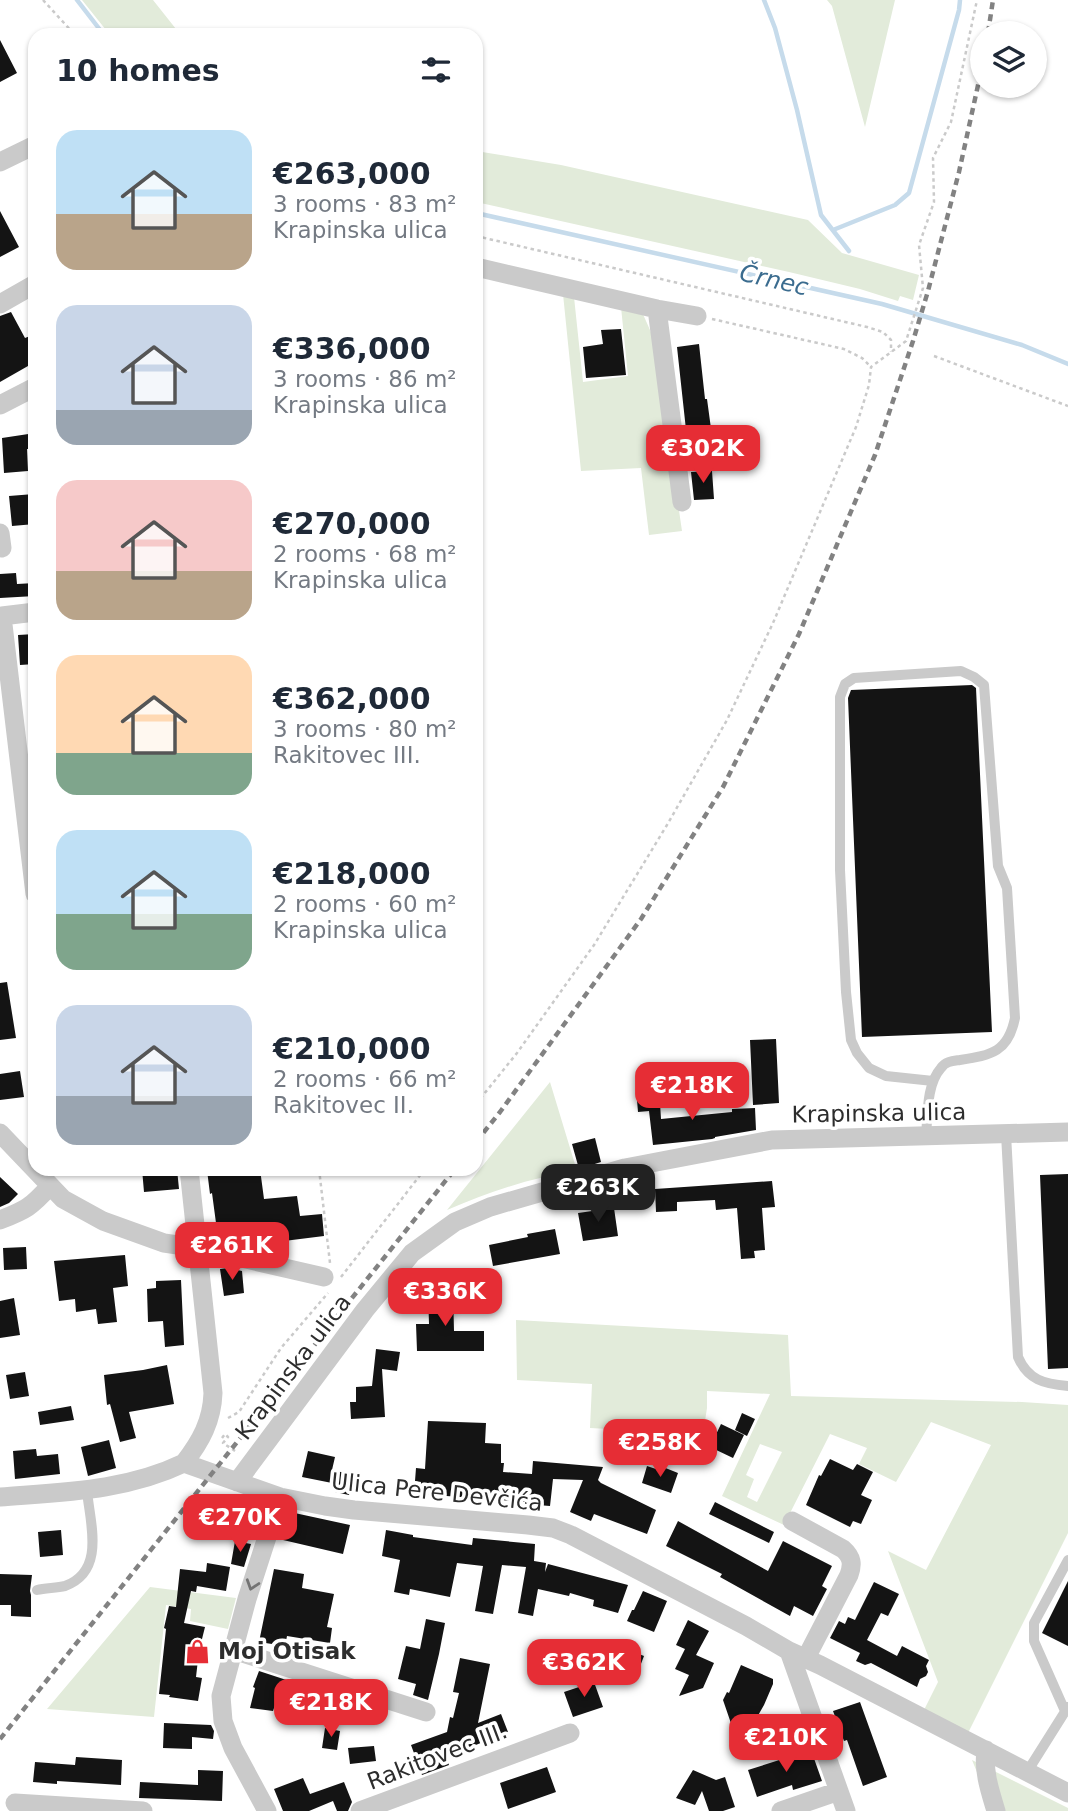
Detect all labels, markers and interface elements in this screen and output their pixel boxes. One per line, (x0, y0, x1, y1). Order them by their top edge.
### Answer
map controls (970, 21, 1047, 98)
button: layers (970, 21, 1047, 98)
icon: filters (417, 51, 455, 89)
text: 10 homes (56, 53, 220, 88)
text: €263,000 (273, 156, 431, 191)
icon: home (112, 158, 196, 242)
text: 3 rooms · 83 m² (273, 191, 457, 217)
text: Krapinska ulica (273, 217, 448, 243)
water label: Črnec (737, 257, 812, 301)
text: €336,000 (273, 331, 431, 366)
icon: home (112, 333, 196, 417)
text: 3 rooms · 86 m² (273, 366, 457, 392)
text: Krapinska ulica (273, 392, 448, 418)
pin: €302K (654, 426, 752, 485)
text: €302K (662, 435, 744, 461)
text: €270,000 (273, 506, 431, 541)
icon: home (112, 508, 196, 592)
text: 2 rooms · 68 m² (273, 541, 457, 567)
text: Krapinska ulica (273, 567, 448, 593)
text: €362,000 (273, 681, 431, 716)
icon: home (112, 683, 196, 767)
text: 3 rooms · 80 m² (273, 716, 457, 742)
text: Rakitovec III. (273, 742, 421, 768)
text: €218,000 (273, 856, 431, 891)
icon: home (112, 858, 196, 942)
text: 2 rooms · 60 m² (273, 891, 457, 917)
text: Krapinska ulica (273, 917, 448, 943)
text: €210,000 (273, 1031, 431, 1066)
icon: home (112, 1033, 196, 1117)
pin: €218K (643, 1062, 741, 1122)
text: 2 rooms · 66 m² (273, 1066, 457, 1092)
text: €218K (651, 1072, 733, 1098)
text: Rakitovec II. (273, 1092, 414, 1118)
street label: Krapinska ulica (791, 1098, 967, 1128)
pin: €263K (549, 1164, 647, 1224)
text: €263K (557, 1174, 639, 1200)
pin: €261K (183, 1222, 281, 1282)
text: €261K (191, 1232, 273, 1258)
pin: €336K (396, 1268, 494, 1328)
text: €336K (404, 1278, 486, 1304)
street label: Krapinska ulica (230, 1289, 356, 1445)
pin: €258K (611, 1420, 709, 1479)
text: €258K (619, 1429, 701, 1455)
street label: Ulica Pere Devčića (330, 1468, 544, 1516)
pin: €270K (191, 1494, 289, 1554)
text: €270K (199, 1504, 281, 1530)
one-way arrow (245, 1579, 260, 1591)
shop icon: Moj Otisak (184, 1637, 212, 1665)
place label: Moj Otisak (218, 1638, 356, 1664)
pin: €362K (535, 1640, 633, 1699)
text: €362K (543, 1649, 625, 1675)
pin: €218K (282, 1680, 380, 1739)
text: €218K (290, 1689, 372, 1715)
pin: €210K (737, 1714, 835, 1774)
street label: Rakitovec III. (363, 1717, 511, 1795)
text: €210K (745, 1724, 827, 1750)

